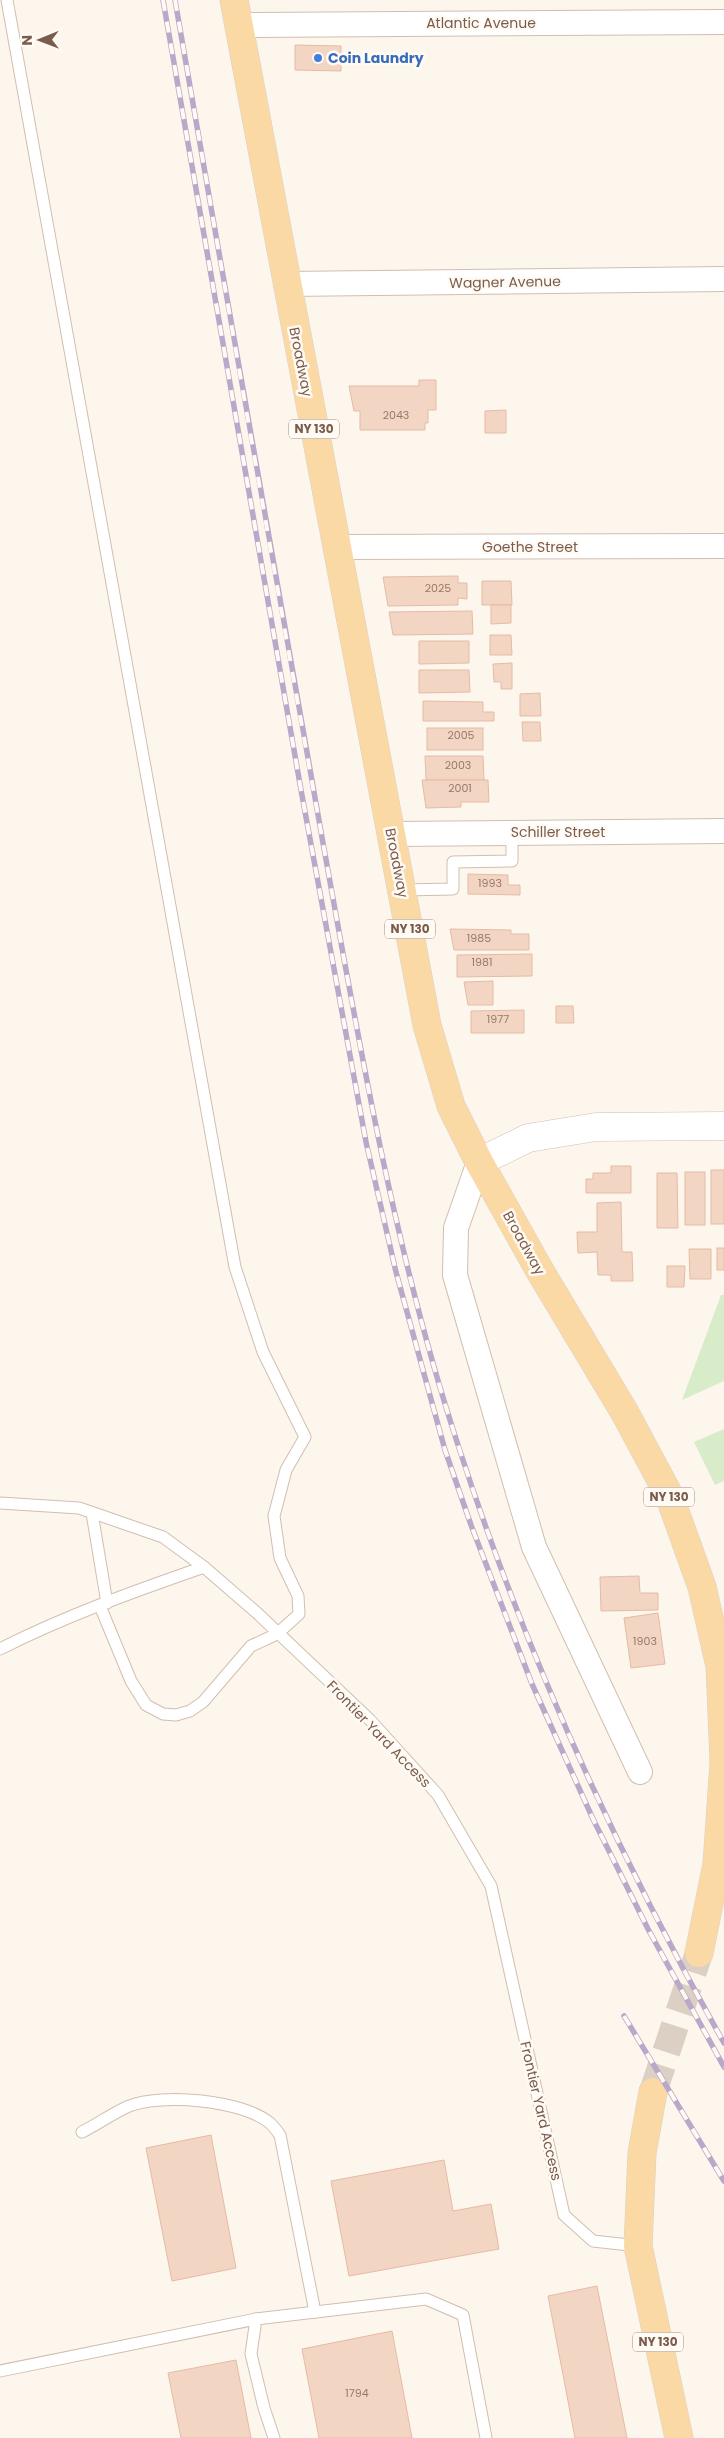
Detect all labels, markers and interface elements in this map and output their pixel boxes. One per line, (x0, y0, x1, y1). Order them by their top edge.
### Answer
street label: Atlantic Avenue (426, 13, 536, 33)
north arrow (15, 15, 65, 65)
text: N (17, 35, 37, 46)
place label: Coin Laundry (328, 48, 424, 68)
marker: Coin Laundry (312, 52, 324, 64)
street label: Wagner Avenue (449, 271, 561, 293)
street label: Broadway (284, 325, 318, 399)
house number: 2043 (383, 407, 409, 423)
road number: NY 130 (289, 419, 339, 438)
street label: Goethe Street (482, 537, 578, 557)
house number: 2025 (425, 580, 451, 596)
house number: 2005 (447, 727, 475, 743)
house number: 2003 (445, 757, 471, 773)
house number: 2001 (448, 780, 472, 796)
street label: Schiller Street (511, 822, 605, 842)
street label: Broadway (380, 826, 414, 900)
house number: 1993 (478, 875, 502, 891)
road number: NY 130 (385, 920, 435, 939)
house number: 1985 (467, 930, 491, 946)
house number: 1981 (472, 954, 492, 970)
house number: 1977 (487, 1011, 509, 1027)
street label: Broadway (498, 1207, 550, 1279)
road number: NY 130 (644, 1488, 694, 1506)
house number: 1903 (633, 1633, 657, 1649)
street label: Frontier Yard Access (322, 1676, 436, 1792)
street label: Frontier Yard Access (515, 2039, 567, 2183)
road number: NY 130 (633, 2332, 683, 2352)
house number: 1794 (345, 2385, 369, 2401)

